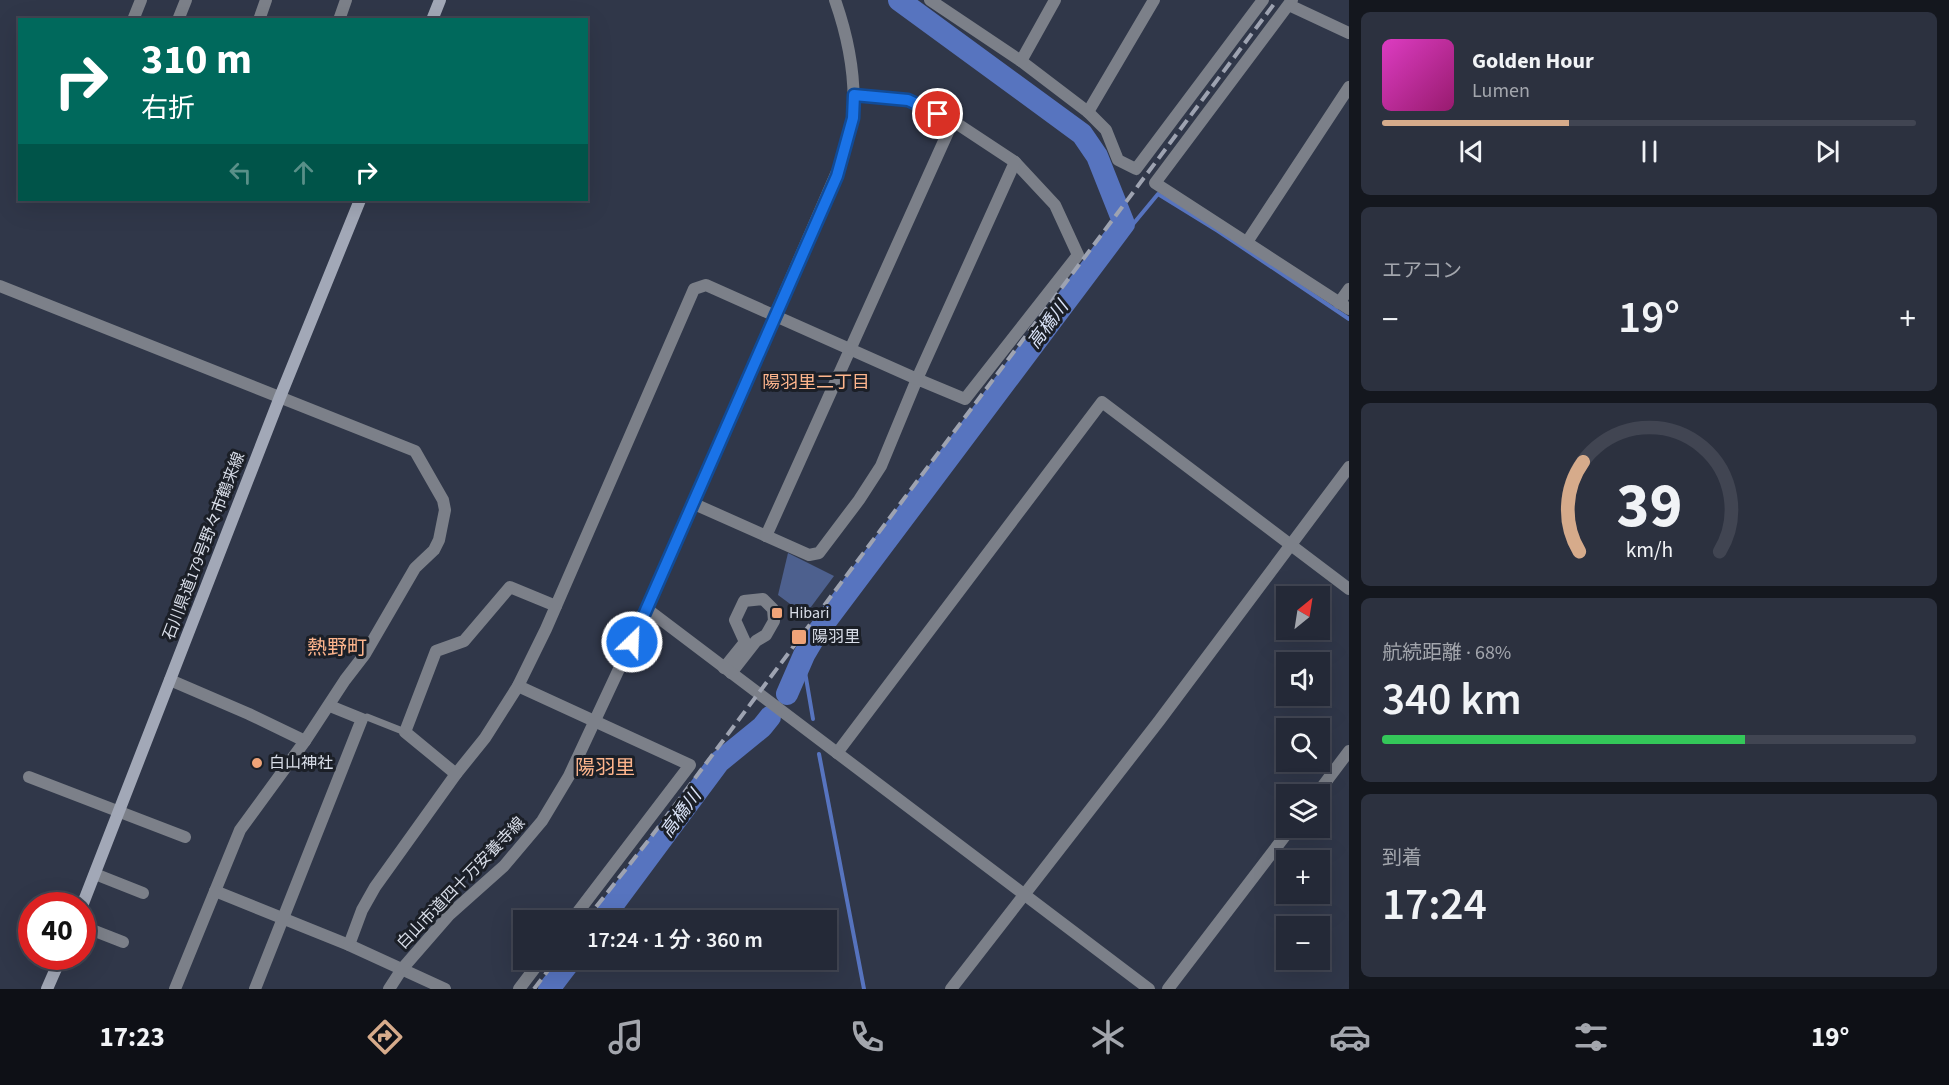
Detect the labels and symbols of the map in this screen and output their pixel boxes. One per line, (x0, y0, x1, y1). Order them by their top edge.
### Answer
pin (912, 88, 963, 139)
water label: 高橋川 (1022, 294, 1075, 354)
district label: 陽羽里二丁目 (762, 370, 870, 395)
street label: 石川県道179号野々市鶴来線 (158, 449, 250, 643)
north arrow (1276, 586, 1330, 640)
place label: Hibari (789, 602, 830, 624)
marker: Hibari (770, 606, 784, 620)
position arrow (600, 610, 664, 674)
place label: 陽羽里 (812, 626, 860, 648)
marker: 陽羽里 (790, 628, 808, 646)
district label: 熱野町 (307, 634, 367, 662)
place label: 白山神社 (269, 752, 333, 774)
district label: 陽羽里 (575, 754, 635, 782)
marker: 白山神社 (250, 756, 264, 770)
water label: 高橋川 (655, 783, 708, 843)
street label: 白山市道四十万安養寺線 (392, 812, 530, 954)
speed limit sign: 40 (18, 892, 96, 970)

